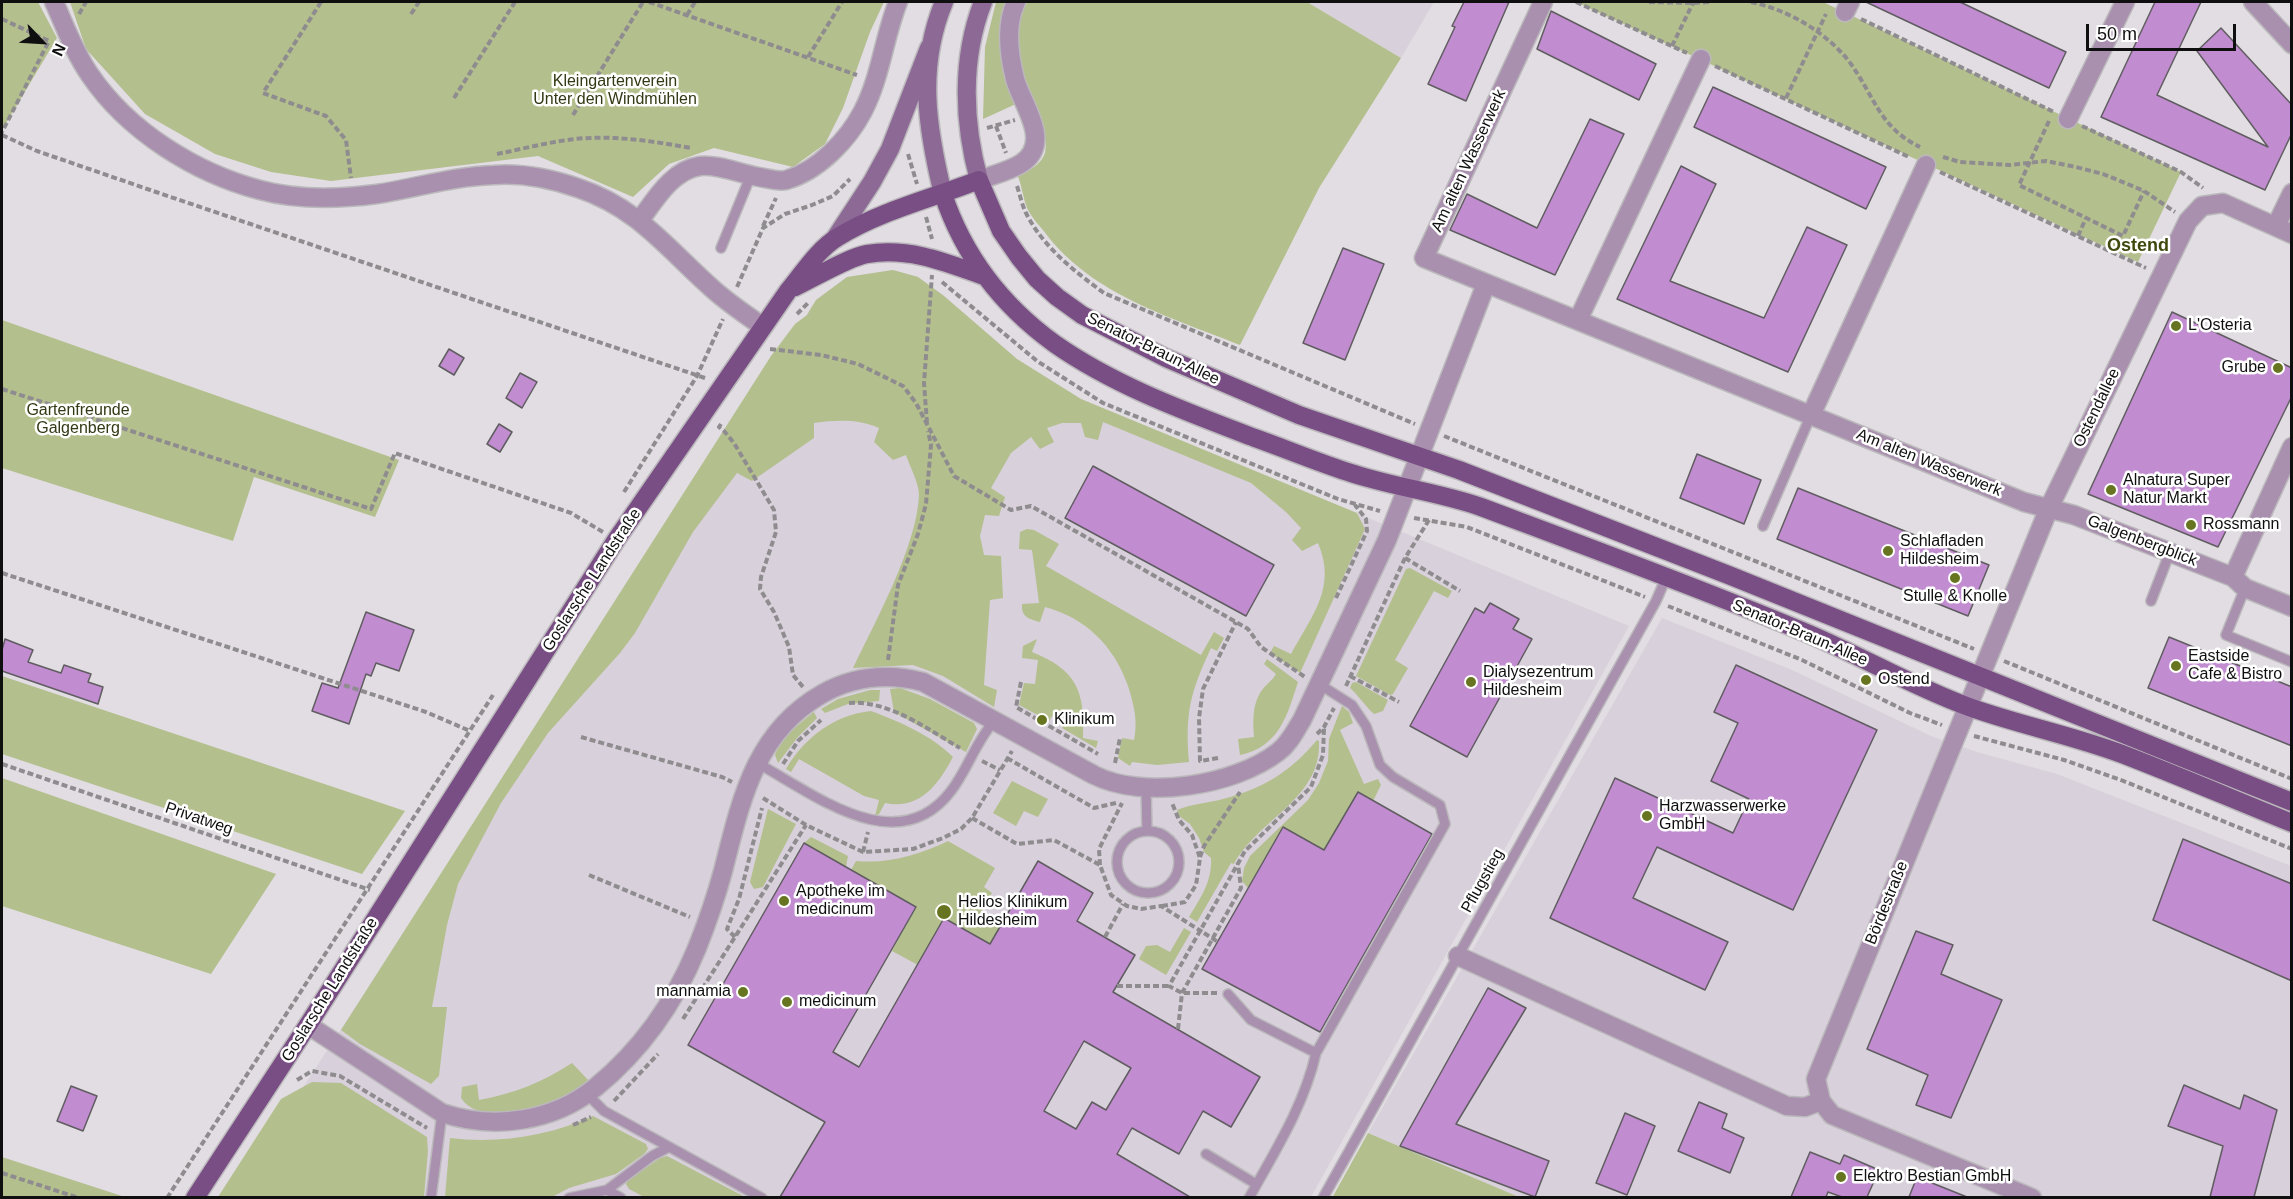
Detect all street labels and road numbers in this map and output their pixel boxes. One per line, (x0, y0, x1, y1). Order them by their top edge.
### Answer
street label: Am alten Wasserwerk (1428, 87, 1510, 235)
street label: Senator-Braun-Allee (1084, 309, 1222, 389)
street label: Ostendallee (2070, 365, 2124, 451)
street label: Am alten Wasserwerk (1854, 425, 2004, 501)
street label: Goslarsche Landstraße (539, 505, 645, 655)
street label: Galgenbergblick (2085, 511, 2199, 571)
street label: Senator-Braun-Allee (1730, 596, 1870, 670)
street label: Privatweg (163, 798, 235, 840)
street label: Pflugstieg (1458, 846, 1508, 916)
street label: Bördestraße (1862, 859, 1912, 947)
street label: Goslarsche Landstraße (278, 914, 382, 1066)

